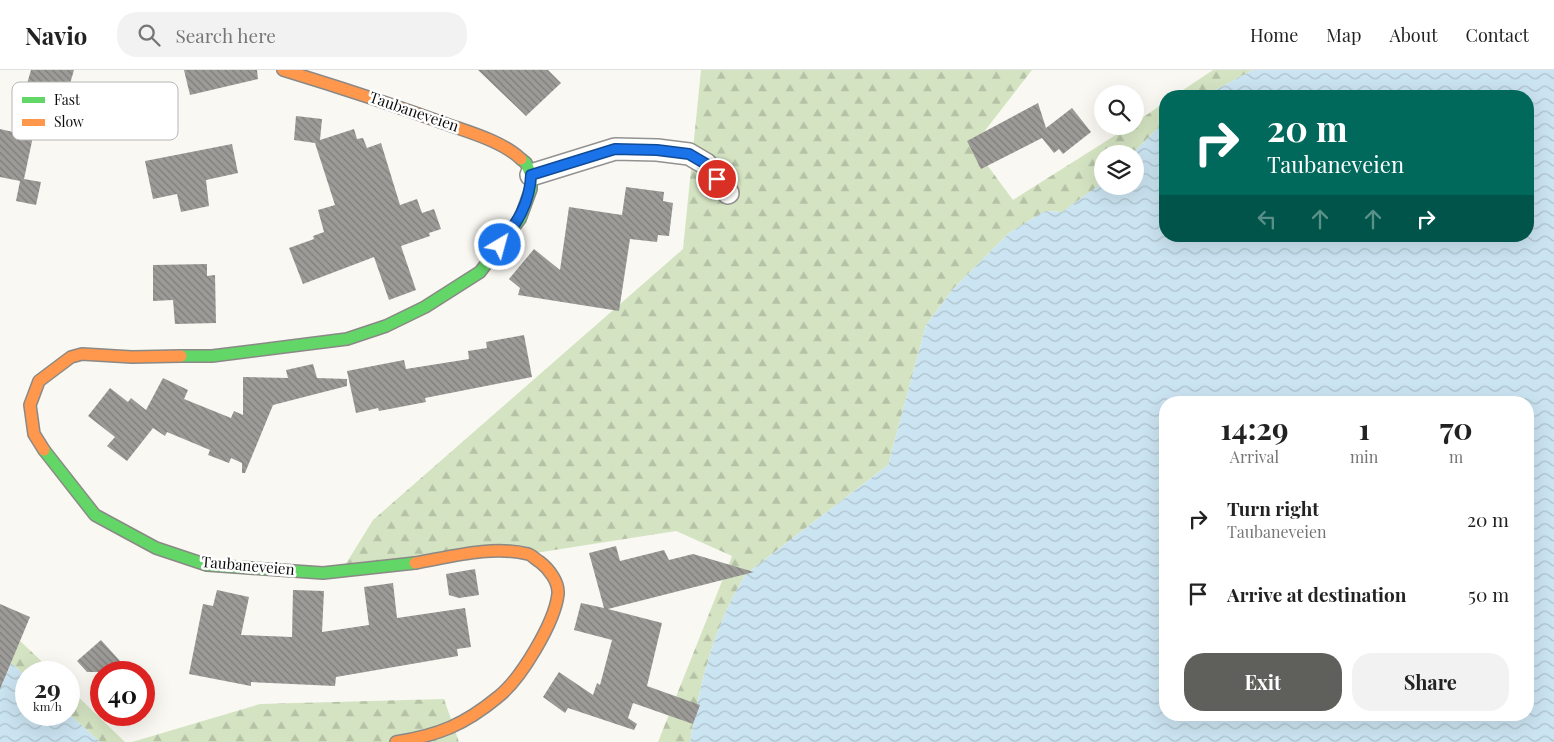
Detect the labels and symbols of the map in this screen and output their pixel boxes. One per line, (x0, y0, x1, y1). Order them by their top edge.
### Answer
legend (12, 82, 178, 140)
street label: Taubaneveien (367, 86, 462, 136)
text: Fast (54, 90, 81, 109)
text: Slow (54, 112, 84, 131)
pin (696, 158, 738, 200)
position arrow (473, 218, 525, 270)
street label: Taubaneveien (201, 551, 296, 579)
speed limit sign: 40 (90, 661, 155, 726)

